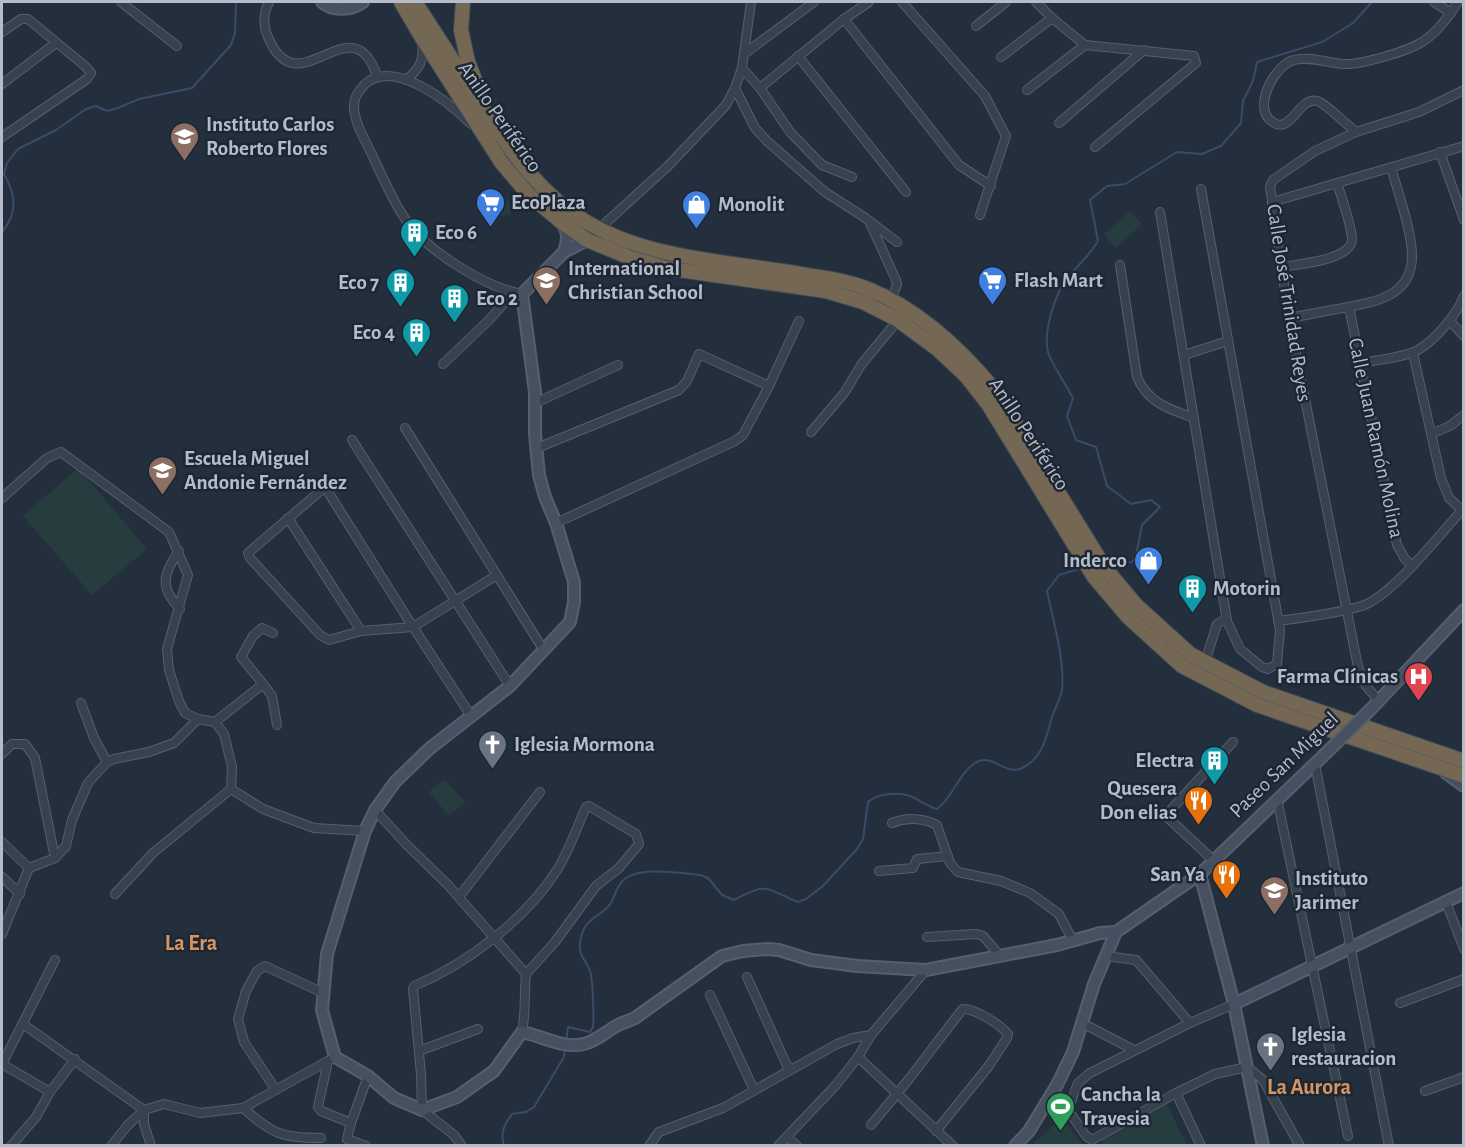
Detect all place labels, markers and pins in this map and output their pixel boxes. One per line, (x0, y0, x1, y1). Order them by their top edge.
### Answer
place label: Instituto Carlos Roberto Flores (206, 114, 334, 159)
school or university icon: Instituto Carlos Roberto Flores (169, 120, 201, 162)
supermarket icon: EcoPlaza (474, 186, 506, 228)
shop icon: Monolit (681, 188, 713, 230)
place label: EcoPlaza (511, 192, 586, 213)
place label: Monolit (718, 194, 784, 215)
building icon: Eco 6 (398, 216, 430, 258)
place label: Eco 6 (435, 222, 477, 243)
place label: International Christian School (568, 258, 703, 303)
school or university icon: International Christian School (531, 264, 563, 306)
supermarket icon: Flash Mart (977, 264, 1009, 306)
building icon: Eco 7 (384, 266, 416, 308)
place label: Flash Mart (1014, 270, 1103, 291)
place label: Eco 7 (338, 272, 379, 293)
building icon: Eco 2 (439, 282, 471, 324)
place label: Eco 2 (476, 288, 518, 309)
building icon: Eco 4 (400, 316, 432, 358)
place label: Eco 4 (352, 322, 395, 343)
place label: Escuela Miguel Andonie Fernández (184, 448, 347, 493)
school or university icon: Escuela Miguel Andonie Fernández (147, 454, 179, 496)
shop icon: Inderco (1132, 544, 1164, 586)
place label: Inderco (1063, 550, 1127, 571)
building icon: Motorin (1176, 572, 1208, 614)
place label: Motorin (1213, 578, 1281, 599)
hospital icon: Farma Clínicas (1403, 660, 1435, 702)
place label: Farma Clínicas (1277, 666, 1398, 687)
church icon: Iglesia Mormona (477, 728, 509, 770)
place label: Iglesia Mormona (514, 734, 655, 755)
building icon: Electra (1199, 744, 1231, 786)
place label: Electra (1135, 750, 1194, 771)
place label: Quesera Don elias (1100, 778, 1177, 823)
restaurant icon: Quesera Don elias (1182, 784, 1214, 826)
restaurant icon: San Ya (1210, 858, 1242, 900)
place label: San Ya (1150, 864, 1205, 885)
place label: Instituto Jarimer (1295, 868, 1368, 913)
school or university icon: Instituto Jarimer (1258, 874, 1290, 916)
place label: Iglesia restauracion (1291, 1024, 1396, 1069)
church icon: Iglesia restauracion (1254, 1030, 1286, 1072)
place label: Cancha la Travesia (1081, 1084, 1161, 1129)
sports icon: Cancha la Travesia (1044, 1090, 1076, 1132)

